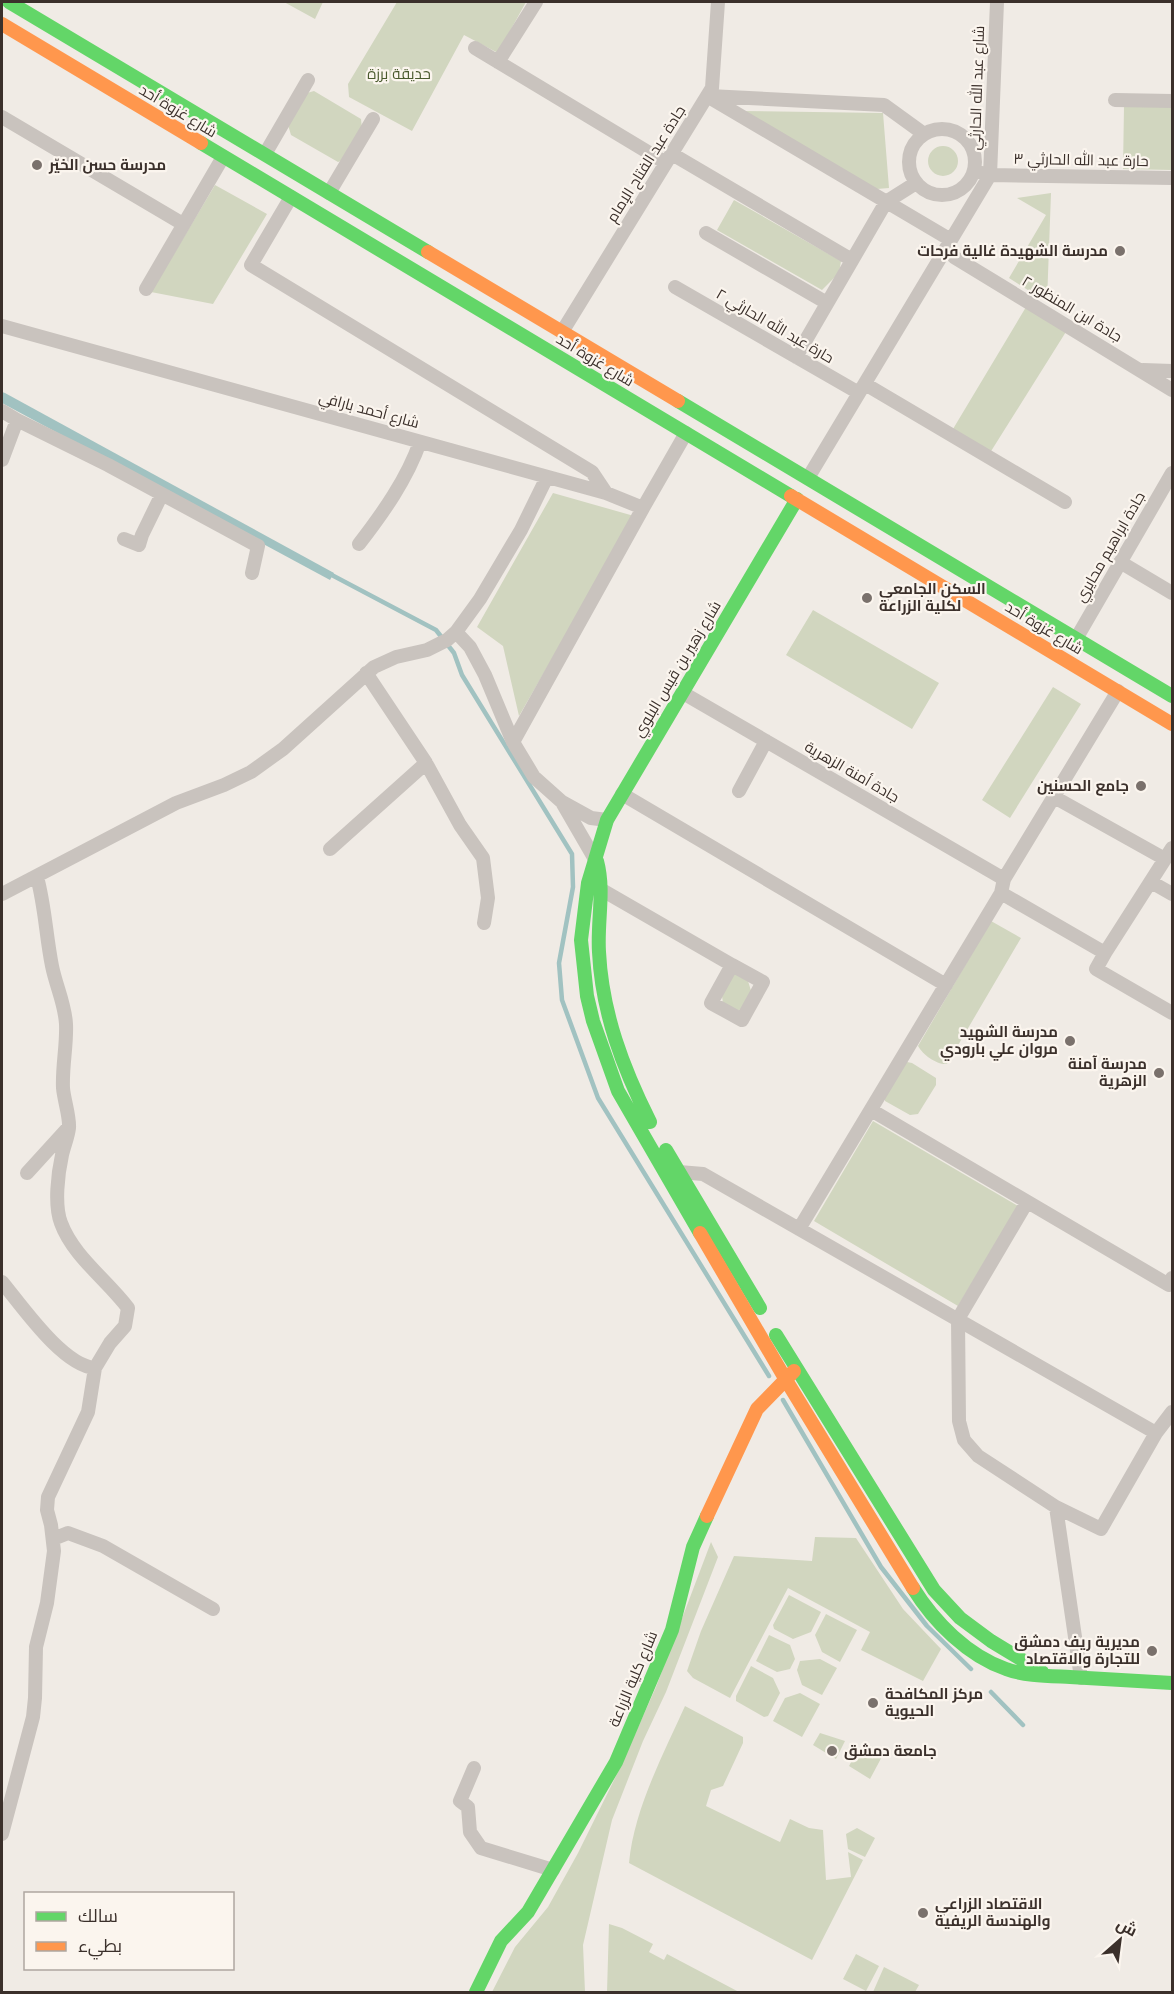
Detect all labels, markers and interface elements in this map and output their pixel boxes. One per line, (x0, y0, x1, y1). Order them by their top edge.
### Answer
street label: شارع عبد الله الحارثي (965, 25, 991, 151)
park label: حديقة برزة (367, 65, 431, 83)
street label: شارع غزوة أحد (135, 80, 221, 143)
street label: جادة عبد الفتاح الإمام (603, 102, 691, 227)
street label: حارة عبد الله الحارثي ٣ (1013, 149, 1149, 173)
place label: مدرسة حسن الخيّر (48, 156, 166, 174)
marker: مدرسة حسن الخيّر (30, 158, 44, 172)
place label: مدرسة الشهيدة غالية فرحات (917, 242, 1108, 260)
marker: مدرسة الشهيدة غالية فرحات (1113, 244, 1127, 258)
street label: جادة ابن المنظور ٢ (1018, 272, 1125, 347)
street label: حارة عبد الله الحارثي ٢ (711, 284, 838, 370)
street label: شارع غزوة أحد (552, 329, 638, 392)
street label: شارع أحمد بارافي (316, 387, 421, 435)
street label: جادة ابراهيم محايري (1071, 489, 1151, 607)
place label: السكن الجامعي لكلية الزراعة (879, 580, 986, 615)
marker: السكن الجامعي لكلية الزراعة (860, 591, 874, 605)
street label: شارع غزوة أحد (1001, 597, 1087, 660)
street label: شارع زهير بن قيس البلوي (629, 598, 727, 742)
street label: جادة أمنة الزهرية (801, 737, 903, 806)
place label: جامع الحسنين (1037, 777, 1129, 796)
marker: جامع الحسنين (1134, 779, 1148, 793)
place label: مدرسة الشهيد مروان علي بارودي (940, 1023, 1058, 1061)
marker: مدرسة الشهيد مروان علي بارودي (1063, 1034, 1077, 1048)
place label: مدرسة آمنة الزهرية (1068, 1055, 1147, 1090)
marker: مدرسة آمنة الزهرية (1152, 1066, 1166, 1080)
street label: شارع كلية الزراعة (605, 1628, 663, 1730)
place label: مديرية ريف دمشق للتجارة والاقتصاد (1014, 1633, 1140, 1668)
marker: مديرية ريف دمشق للتجارة والاقتصاد (1145, 1644, 1159, 1658)
place label: مركز المكافحة الحيوية (885, 1685, 983, 1720)
marker: مركز المكافحة الحيوية (866, 1696, 880, 1710)
place label: جامعة دمشق (844, 1742, 937, 1760)
marker: جامعة دمشق (825, 1744, 839, 1758)
legend (24, 1892, 234, 1970)
place label: الاقتصاد الزراعي والهندسة الريفية (935, 1895, 1051, 1930)
text: سالك (78, 1905, 118, 1927)
marker: الاقتصاد الزراعي والهندسة الريفية (916, 1906, 930, 1920)
north arrow (1090, 1910, 1150, 1970)
text: ش (1113, 1914, 1140, 1941)
text: بطيء (78, 1935, 122, 1960)

